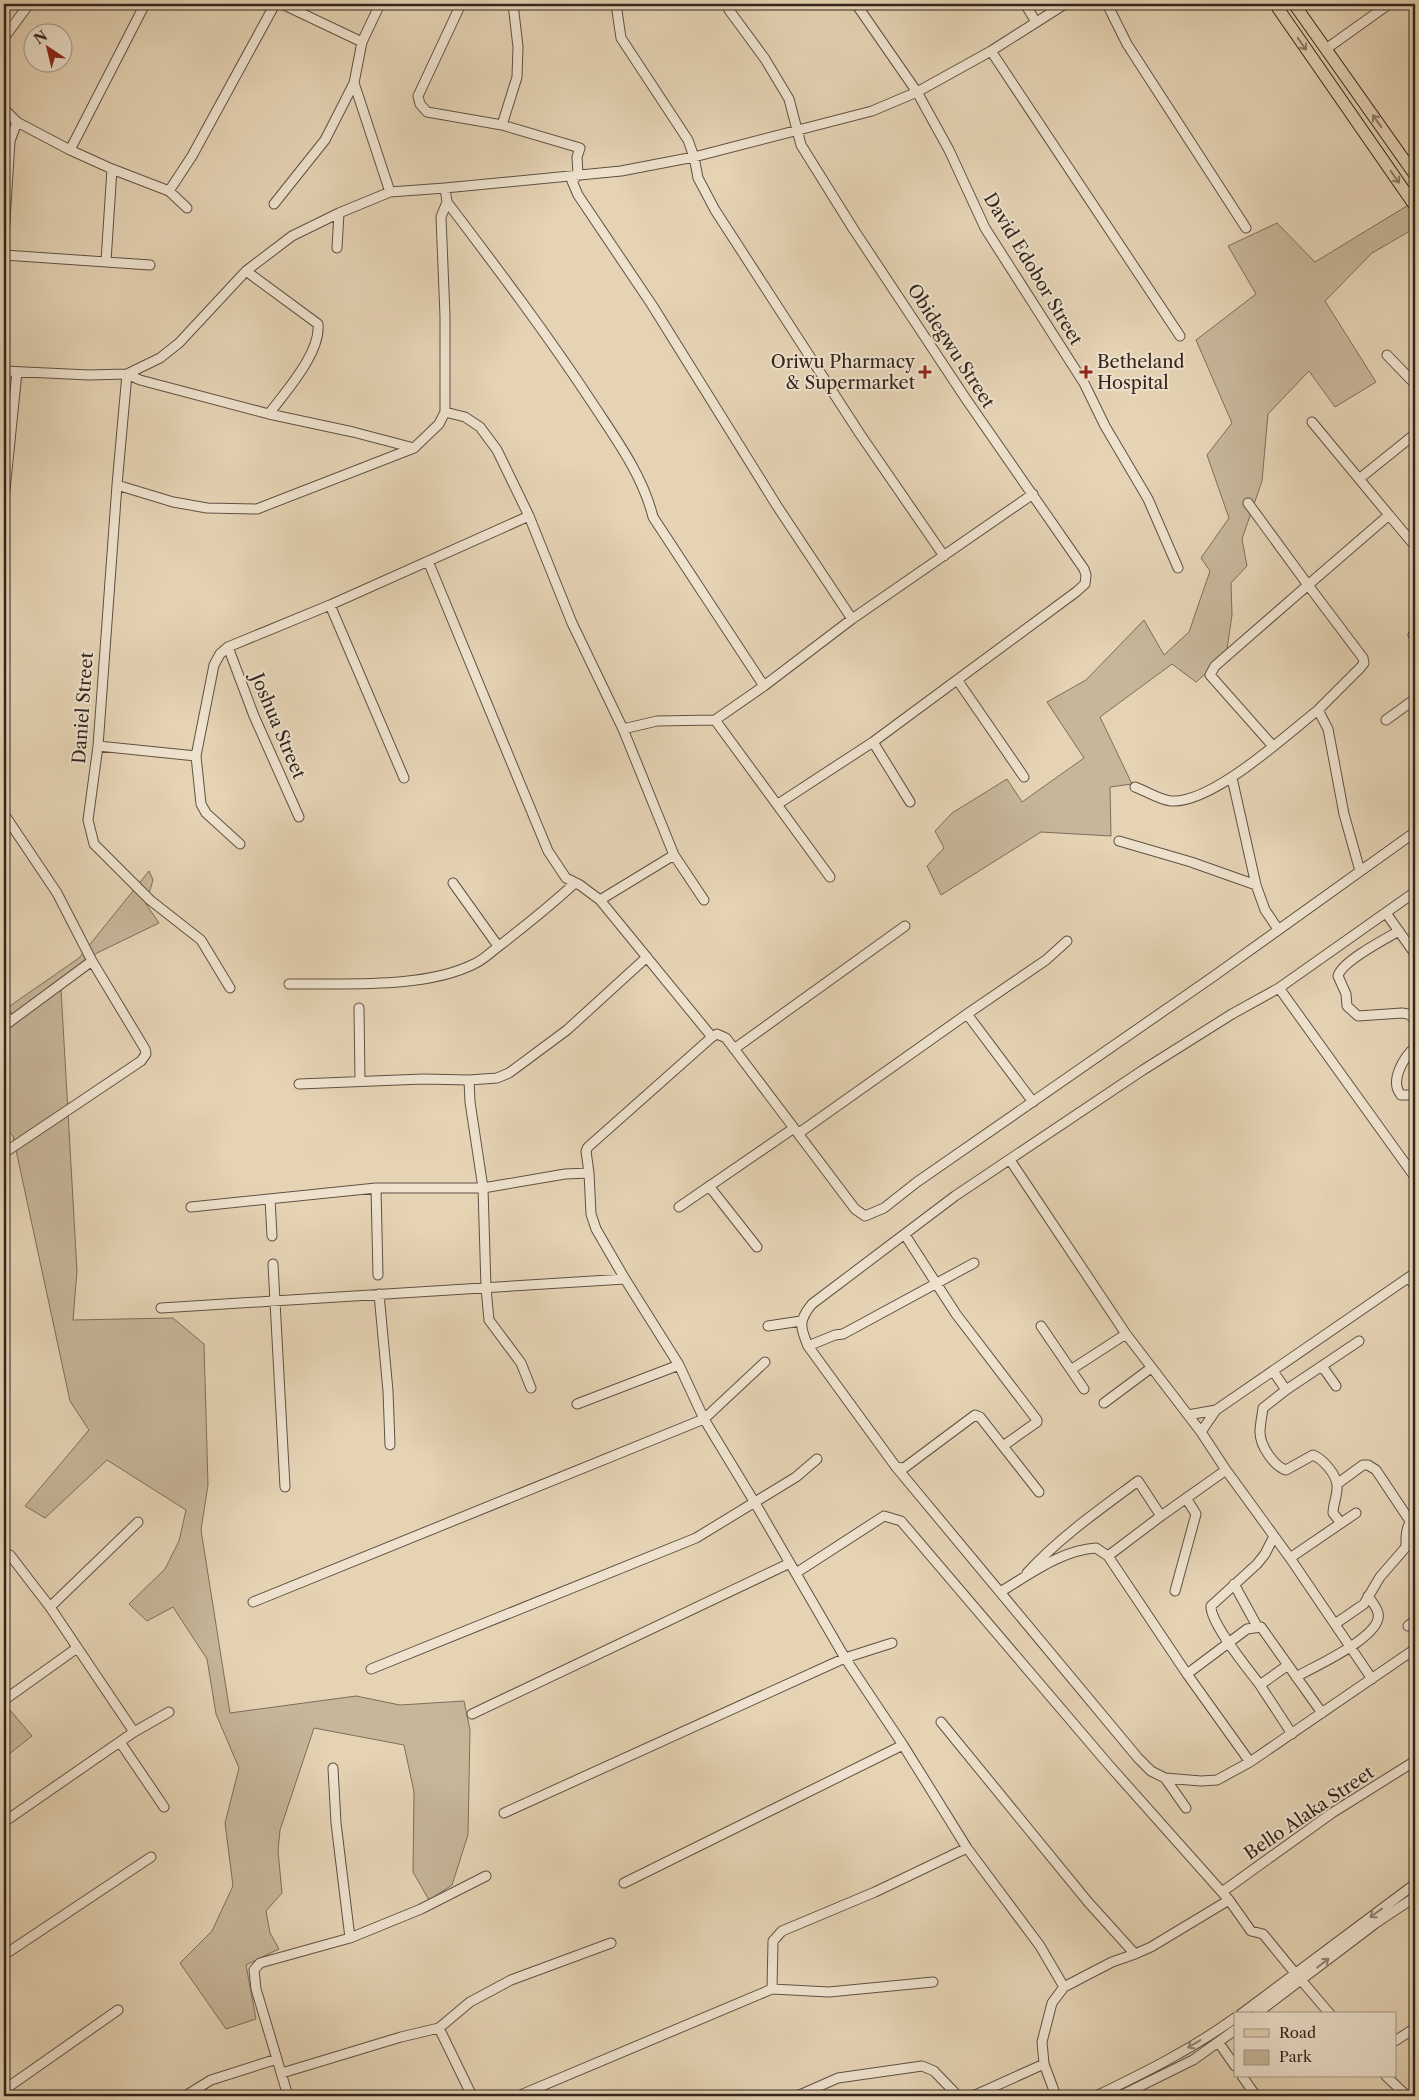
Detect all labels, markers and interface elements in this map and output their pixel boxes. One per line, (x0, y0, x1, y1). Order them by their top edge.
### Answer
north arrow (22, 22, 72, 72)
text: N (30, 26, 51, 48)
one-way arrow (1297, 37, 1307, 51)
one-way arrow (1372, 114, 1382, 128)
one-way arrow (1390, 170, 1400, 184)
street label: David Edobor Street (979, 189, 1088, 350)
street label: Obidegwu Street (903, 280, 1000, 413)
place label: Oriwu Pharmacy & Supermarket (771, 351, 916, 394)
place label: Betheland Hospital (1097, 351, 1184, 394)
marker: Betheland Hospital (1079, 365, 1093, 379)
marker: Oriwu Pharmacy & Supermarket (919, 366, 931, 378)
street label: Daniel Street (68, 651, 98, 765)
street label: Joshua Street (245, 667, 310, 783)
street label: Bello Alaka Street (1240, 1761, 1379, 1865)
one-way arrow (1369, 1908, 1383, 1918)
one-way arrow (1316, 1958, 1329, 1969)
legend (1234, 2012, 1396, 2078)
text: Road (1279, 2023, 1316, 2042)
one-way arrow (1188, 2040, 1202, 2050)
text: Park (1279, 2047, 1313, 2066)

